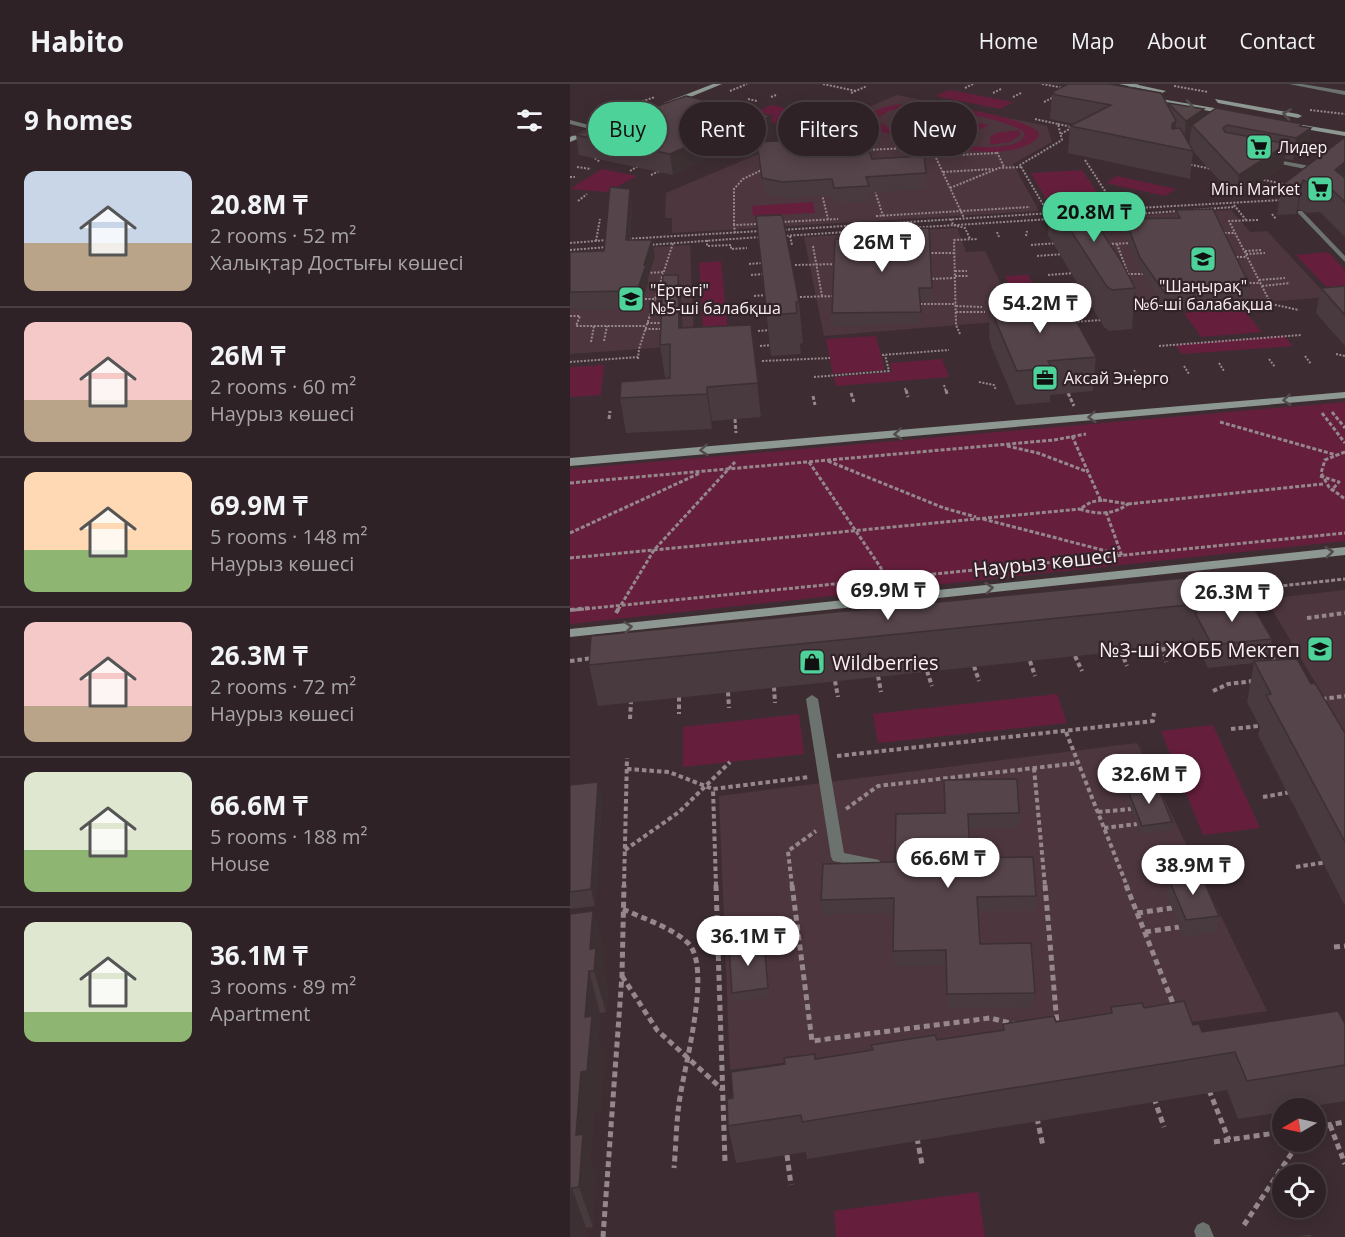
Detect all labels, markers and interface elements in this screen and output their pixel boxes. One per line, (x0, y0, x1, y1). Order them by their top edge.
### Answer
text: Habito (30, 22, 124, 60)
text: Home (979, 27, 1038, 55)
text: Map (1071, 27, 1114, 55)
text: About (1147, 27, 1207, 55)
text: Contact (1240, 27, 1315, 55)
one-way arrow (1184, 99, 1194, 112)
text: 9 homes (24, 102, 133, 138)
chip: Buy (588, 102, 667, 156)
chip: Rent (679, 102, 766, 156)
chip: Filters (778, 102, 879, 156)
chip: New (891, 102, 977, 156)
icon: filters (513, 104, 546, 137)
one-way arrow (1283, 108, 1293, 121)
supermarket icon: Лидер (1244, 132, 1274, 162)
place label: Лидер (1278, 136, 1327, 158)
supermarket icon: Mini Market (1305, 174, 1335, 204)
place label: Mini Market (1211, 178, 1300, 200)
text: 20.8M ₸ (210, 186, 307, 222)
pin: 20.8M ₸ (1039, 192, 1149, 243)
icon: home (72, 195, 144, 267)
text: 20.8M ₸ (1057, 198, 1131, 225)
text: 2 rooms · 52 m² (210, 222, 356, 249)
pin: 26M ₸ (840, 222, 924, 273)
text: 26M ₸ (853, 228, 911, 255)
school or university icon: "Шаңырақ" №6-ші балабақша (1188, 244, 1218, 274)
text: Халықтар Достығы көшесі (210, 249, 464, 276)
place label: "Шаңырақ" №6-ші балабақша (1133, 275, 1273, 315)
place label: "Ертегі" №5-ші балабқша (650, 279, 781, 319)
pin: 54.2M ₸ (985, 283, 1095, 334)
school or university icon: "Ертегі" №5-ші балабқша (616, 284, 646, 314)
text: 54.2M ₸ (1003, 289, 1077, 316)
text: 26M ₸ (210, 337, 285, 373)
icon: home (72, 346, 144, 418)
office icon: Аксай Энерго (1030, 363, 1060, 393)
place label: Аксай Энерго (1064, 367, 1169, 389)
text: 2 rooms · 60 m² (210, 373, 356, 400)
one-way arrow (1282, 393, 1291, 406)
text: Наурыз көшесі (210, 400, 354, 427)
one-way arrow (1088, 410, 1097, 423)
one-way arrow (894, 427, 903, 440)
one-way arrow (699, 443, 708, 456)
text: 69.9M ₸ (210, 487, 307, 523)
icon: home (72, 496, 144, 568)
text: 5 rooms · 148 m² (210, 523, 368, 550)
street label: Наурыз көшесі (972, 541, 1118, 583)
one-way arrow (1325, 547, 1334, 559)
text: Наурыз көшесі (210, 550, 354, 577)
pin: 69.9M ₸ (833, 570, 943, 621)
pin: 26.3M ₸ (1177, 572, 1287, 623)
text: 69.9M ₸ (851, 576, 925, 603)
text: 26.3M ₸ (1195, 578, 1269, 605)
one-way arrow (985, 582, 994, 595)
one-way arrow (624, 621, 633, 634)
school or university icon: №3-ші ЖОББ Мектеп (1305, 634, 1335, 664)
place label: №3-ші ЖОББ Мектеп (1099, 636, 1300, 663)
text: 26.3M ₸ (210, 637, 307, 673)
icon: home (72, 646, 144, 718)
shop icon: Wildberries (797, 647, 827, 677)
place label: Wildberries (832, 649, 938, 676)
text: 2 rooms · 72 m² (210, 673, 356, 700)
text: Наурыз көшесі (210, 700, 354, 727)
pin: 32.6M ₸ (1094, 754, 1204, 805)
text: 32.6M ₸ (1112, 760, 1186, 787)
text: 66.6M ₸ (210, 787, 307, 823)
icon: home (72, 796, 144, 868)
text: 5 rooms · 188 m² (210, 823, 368, 850)
pin: 66.6M ₸ (893, 838, 1003, 889)
text: 66.6M ₸ (911, 844, 985, 871)
pin: 38.9M ₸ (1138, 845, 1248, 896)
text: House (210, 850, 270, 877)
text: 38.9M ₸ (1156, 851, 1230, 878)
pin: 36.1M ₸ (693, 916, 803, 967)
text: 36.1M ₸ (711, 922, 785, 949)
text: 36.1M ₸ (210, 937, 307, 973)
icon: home (72, 946, 144, 1018)
text: 3 rooms · 89 m² (210, 973, 356, 1000)
text: Apartment (210, 1000, 310, 1027)
north arrow (1272, 1098, 1326, 1152)
map controls (1272, 1098, 1326, 1218)
button: locate (1272, 1164, 1326, 1218)

